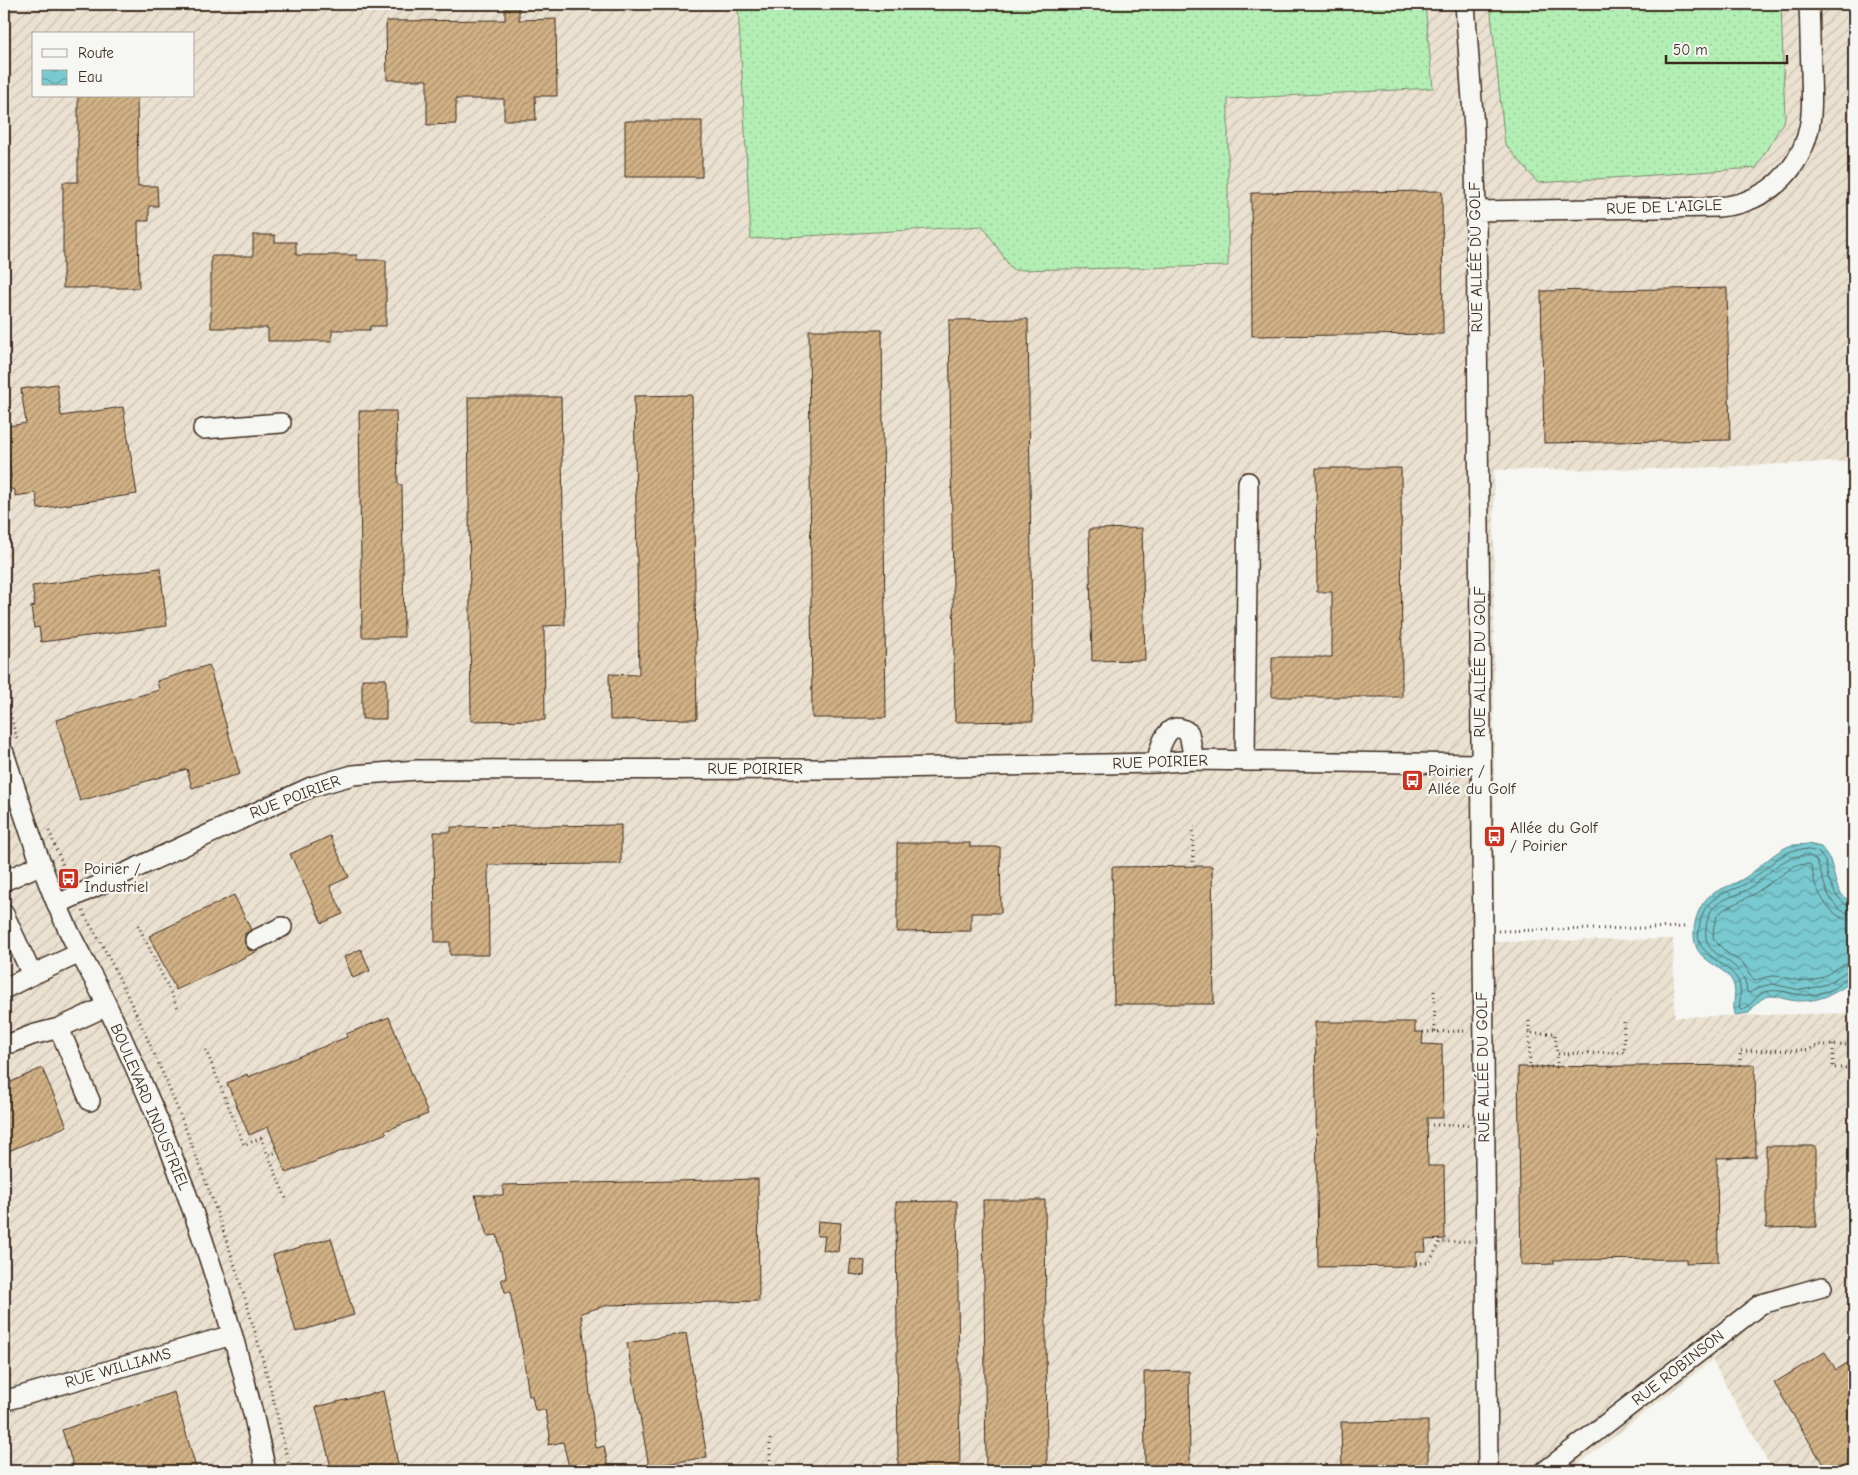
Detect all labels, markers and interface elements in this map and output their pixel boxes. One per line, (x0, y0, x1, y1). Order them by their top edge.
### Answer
legend (32, 32, 195, 98)
scale bar (1666, 32, 1787, 64)
text: 50 m (1673, 41, 1708, 59)
text: Route (78, 44, 114, 62)
text: Eau (78, 68, 102, 86)
street label: RUE ALLÉE DU GOLF (1465, 181, 1486, 333)
street label: RUE DE L'AIGLE (1606, 196, 1723, 218)
street label: RUE ALLÉE DU GOLF (1470, 586, 1489, 737)
street label: RUE POIRIER (1112, 751, 1209, 773)
street label: RUE POIRIER (707, 760, 803, 778)
place label: Poirier / Allée du Golf (1428, 762, 1517, 798)
bus stop icon: Poirier / Allée du Golf (1400, 768, 1424, 792)
street label: RUE POIRIER (247, 771, 343, 823)
place label: Allée du Golf / Poirier (1510, 819, 1599, 855)
bus stop icon: Allée du Golf / Poirier (1482, 825, 1506, 849)
place label: Poirier / Industriel (84, 860, 149, 896)
bus stop icon: Poirier / Industriel (56, 866, 80, 890)
street label: RUE ALLÉE DU GOLF (1472, 991, 1493, 1143)
street label: BOULEVARD INDUSTRIEL (107, 1021, 193, 1193)
street label: RUE ROBINSON (1628, 1326, 1728, 1410)
street label: RUE WILLIAMS (63, 1344, 173, 1392)

